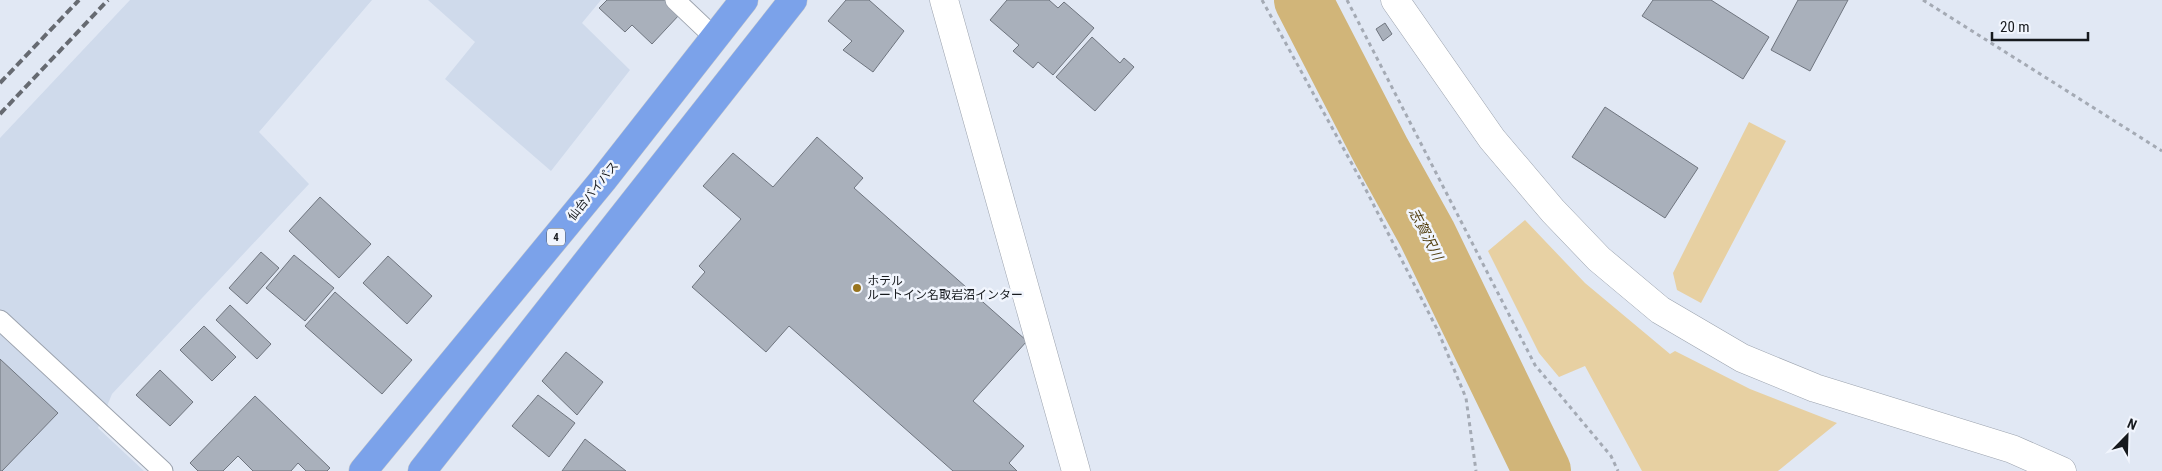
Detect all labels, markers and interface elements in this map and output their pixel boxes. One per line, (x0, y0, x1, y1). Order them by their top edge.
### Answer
scale bar (1992, 10, 2088, 42)
text: 20 m (2000, 18, 2030, 36)
street label: 仙台バイパス (565, 159, 621, 223)
water label: 志賀沢川 (1406, 205, 1447, 264)
road number: 4 (547, 228, 565, 246)
place label: ホテル ルートイン名取岩沼インター (867, 274, 1023, 302)
marker: ホテル ルートイン名取岩沼インター (851, 282, 863, 294)
north arrow (2102, 411, 2152, 461)
text: N (2125, 415, 2139, 433)

